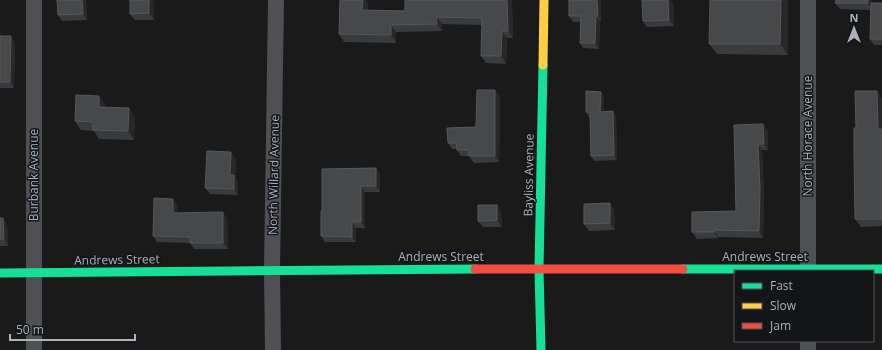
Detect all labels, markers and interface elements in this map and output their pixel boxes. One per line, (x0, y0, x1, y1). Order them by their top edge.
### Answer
north arrow (834, 8, 874, 48)
text: N (850, 10, 858, 25)
street label: North Horace Avenue (799, 75, 816, 196)
street label: North Willard Avenue (264, 115, 283, 235)
street label: Burbank Avenue (25, 128, 42, 221)
street label: Bayliss Avenue (519, 133, 538, 217)
street label: Andrews Street (398, 248, 484, 265)
street label: Andrews Street (722, 248, 808, 265)
street label: Andrews Street (74, 250, 160, 269)
legend (734, 270, 874, 342)
text: Fast (770, 277, 793, 294)
text: Slow (770, 297, 797, 314)
scale bar (10, 316, 135, 342)
text: Jam (769, 317, 791, 334)
text: 50 m (16, 321, 44, 338)

